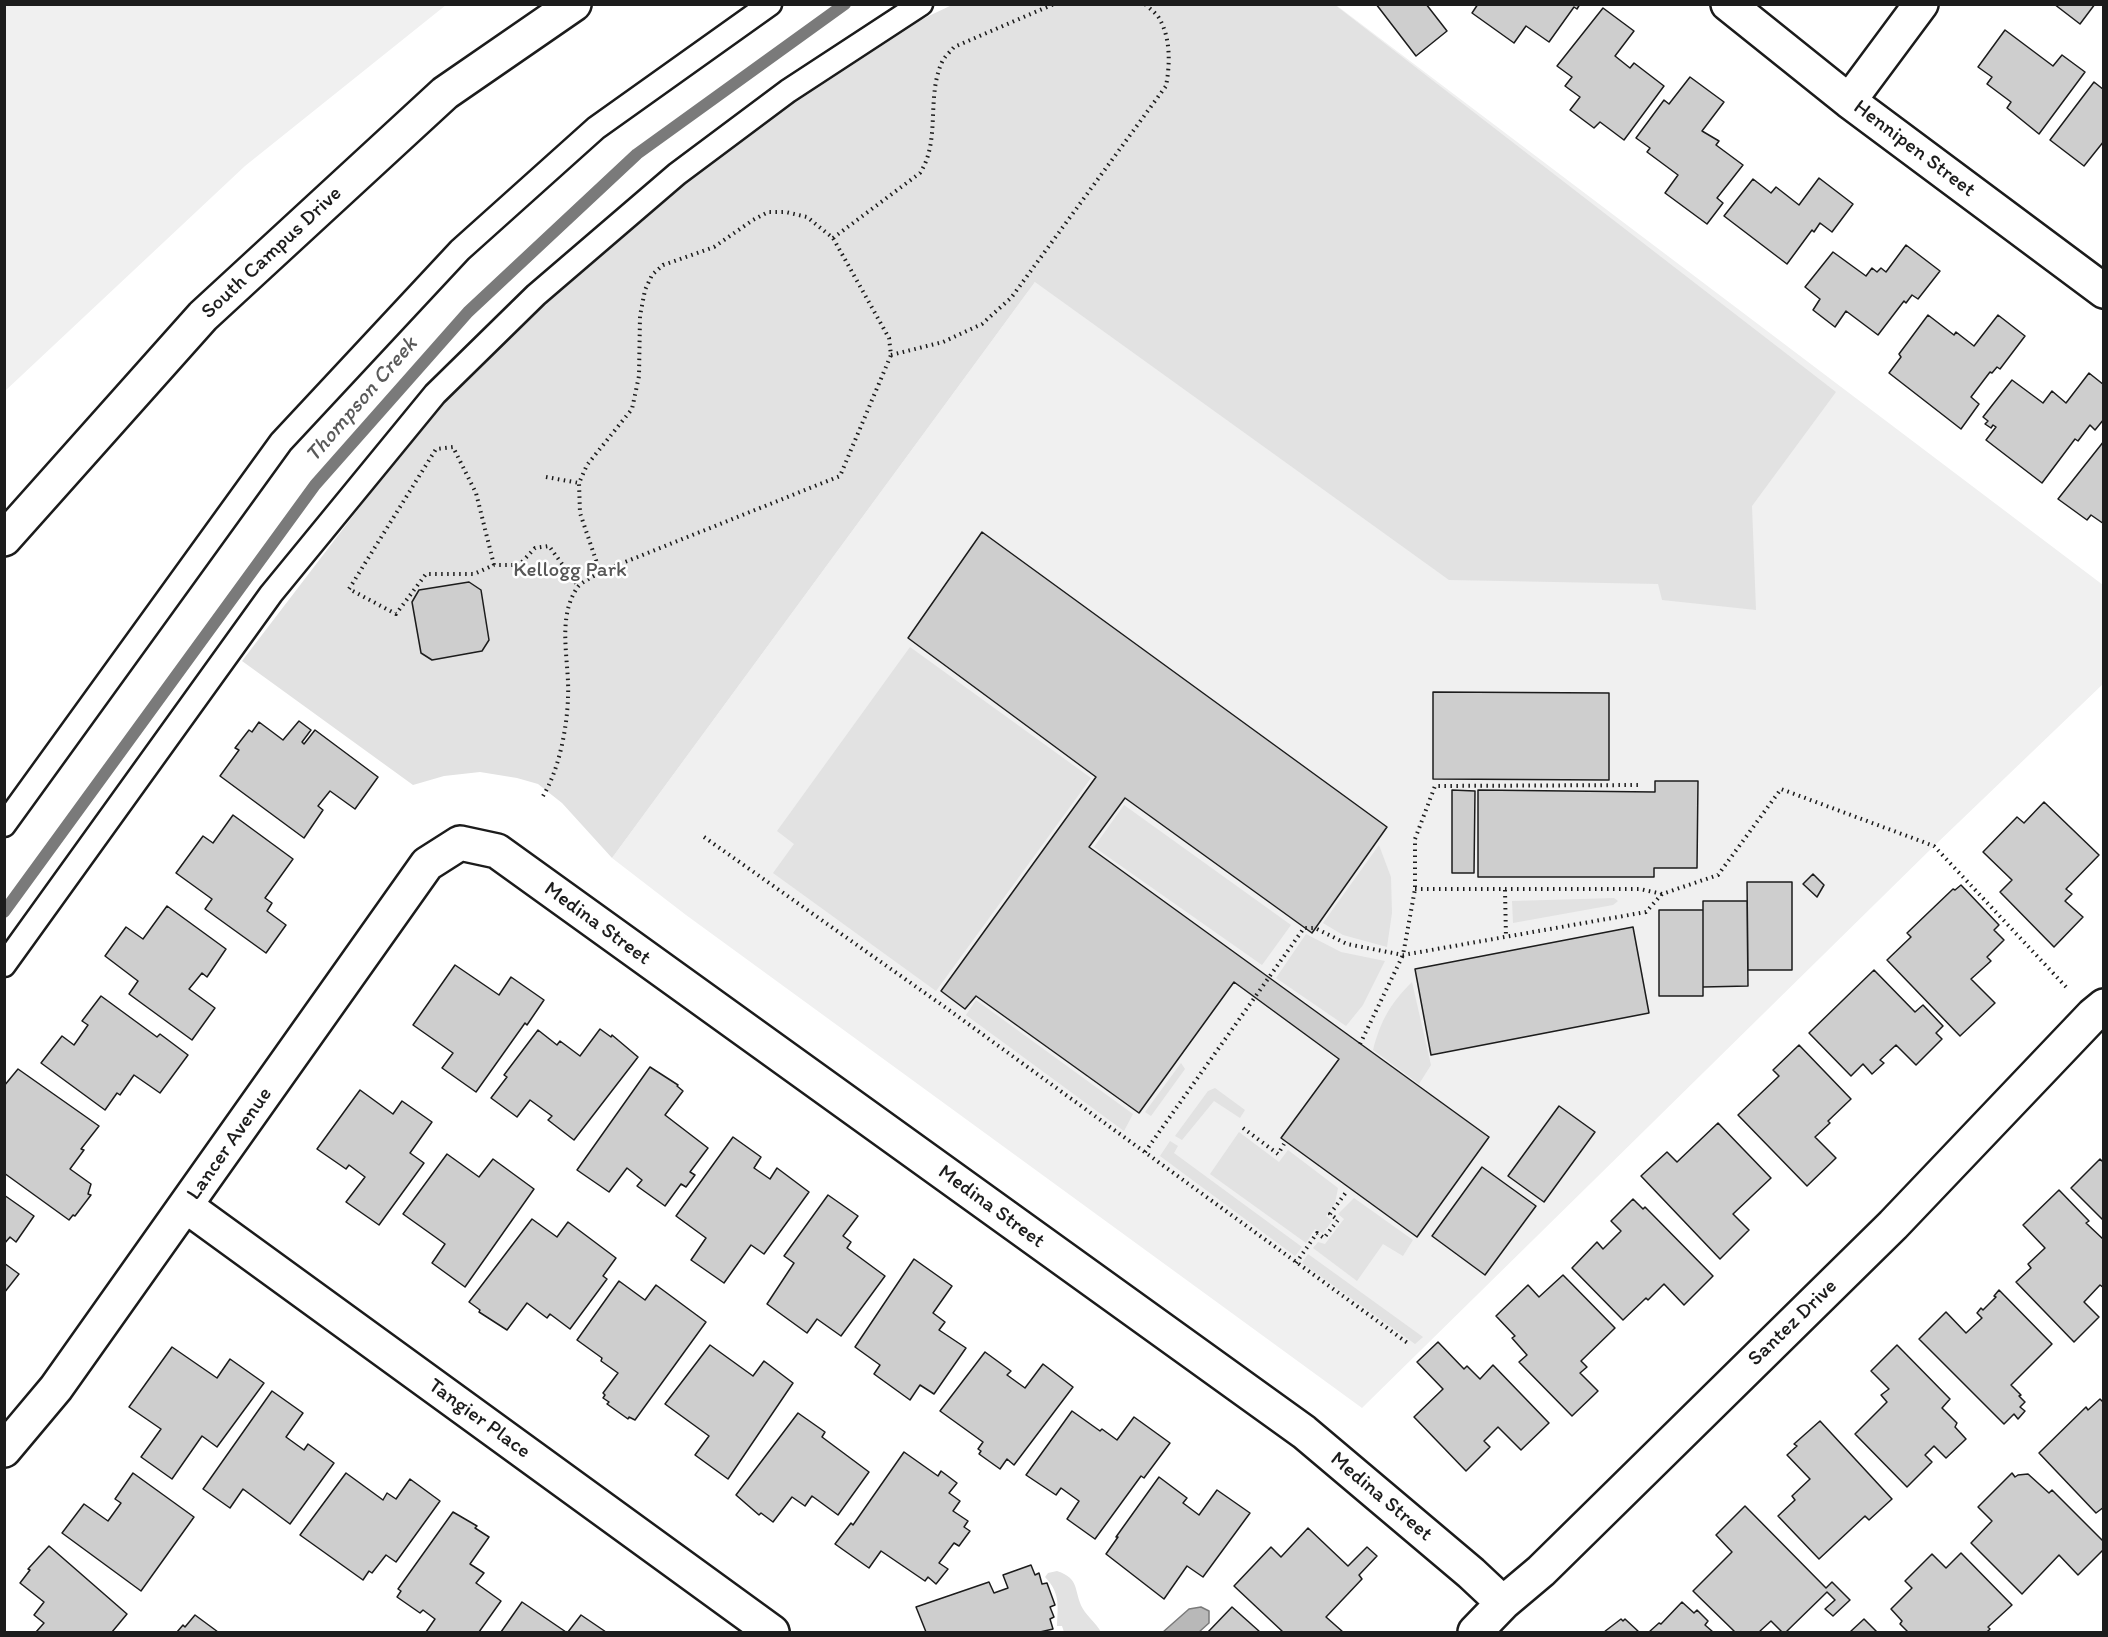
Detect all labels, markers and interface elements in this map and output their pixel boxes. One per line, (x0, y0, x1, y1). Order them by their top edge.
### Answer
street label: Hennipen Street (1848, 95, 1980, 203)
street label: South Campus Drive (197, 181, 347, 325)
water label: Thompson Creek (300, 332, 424, 468)
park label: Kellogg Park (513, 558, 627, 584)
street label: Medina Street (539, 877, 655, 971)
street label: Lancer Avenue (182, 1083, 278, 1205)
street label: Medina Street (933, 1160, 1049, 1254)
street label: Santez Drive (1743, 1274, 1843, 1372)
street label: Tangier Place (423, 1373, 535, 1465)
street label: Medina Street (1325, 1447, 1437, 1547)

